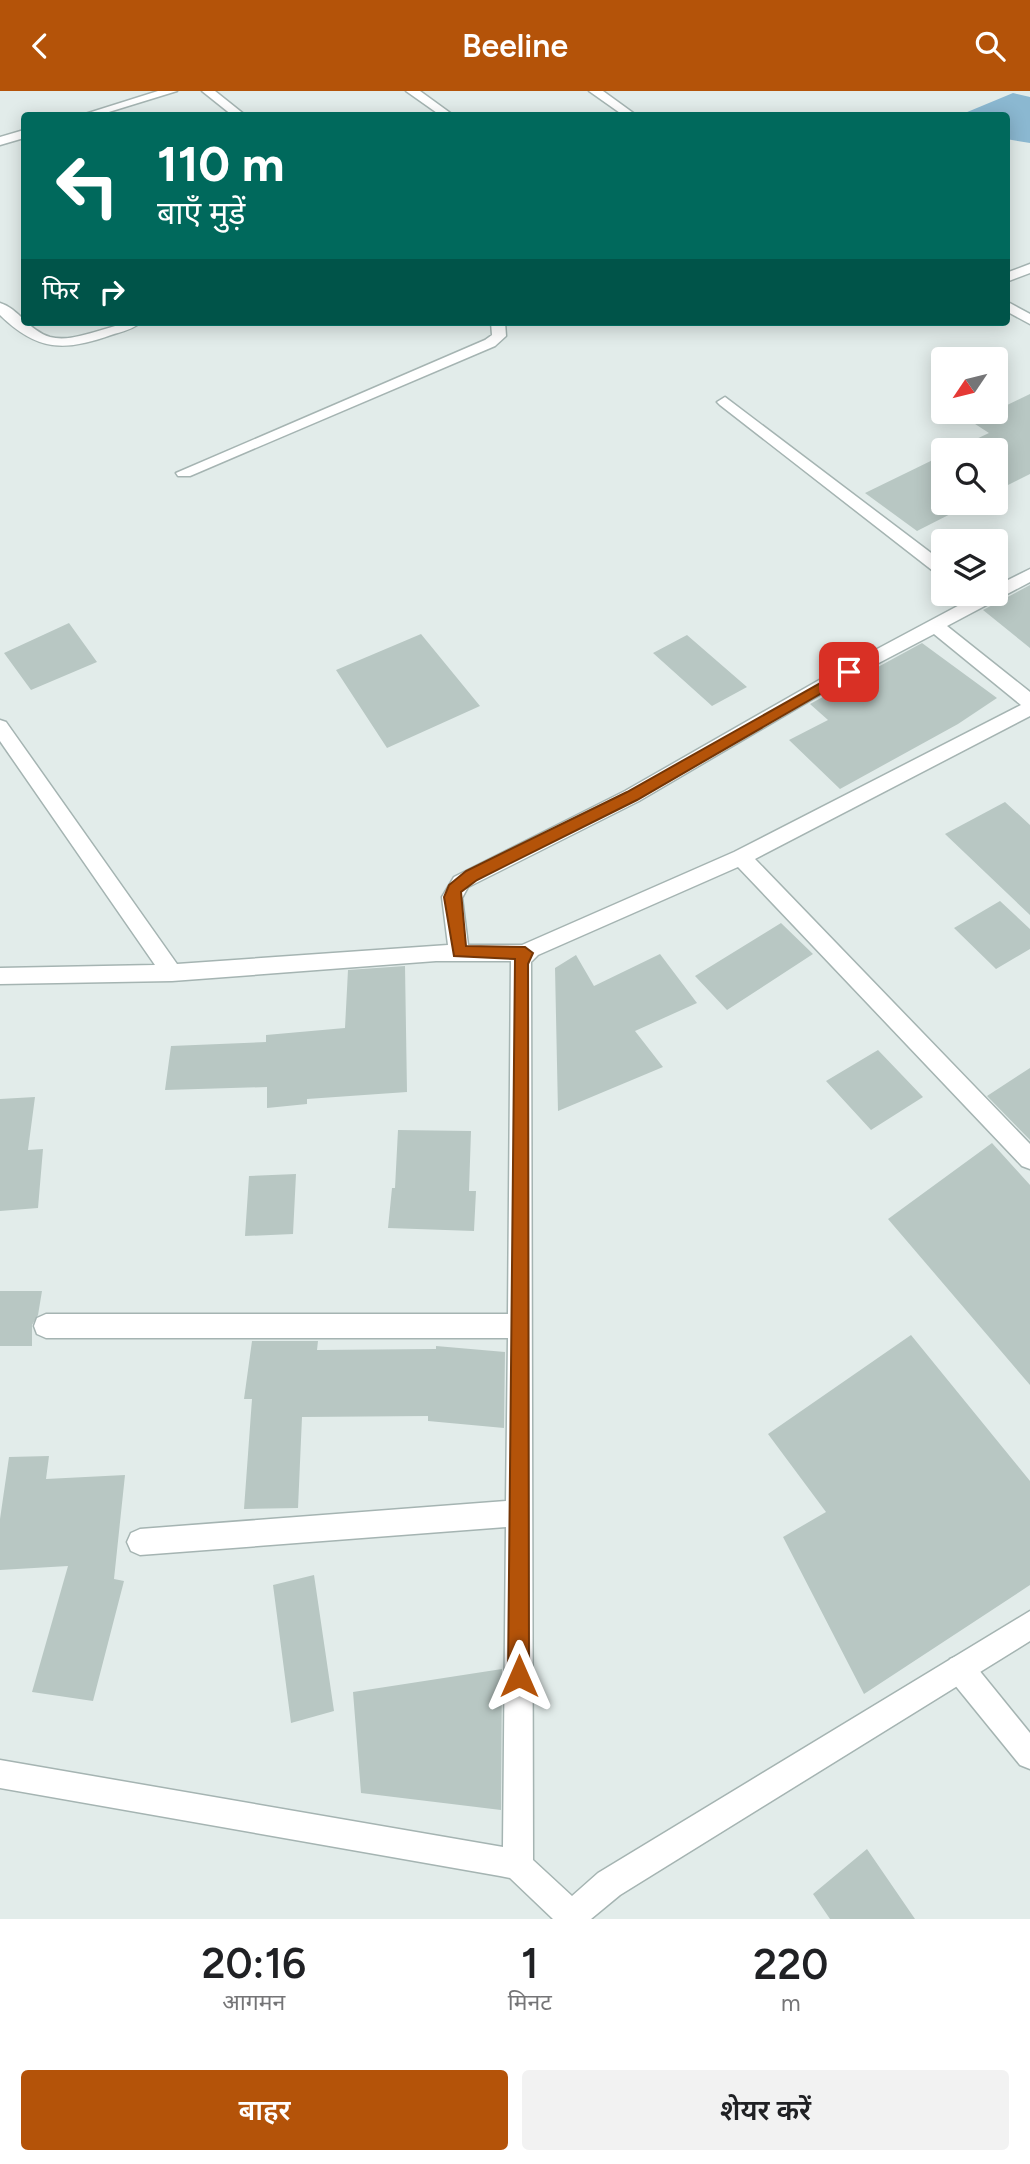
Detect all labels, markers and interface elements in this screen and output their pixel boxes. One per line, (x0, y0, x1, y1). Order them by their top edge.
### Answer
icon: back (21, 27, 59, 65)
text: Beeline (462, 27, 568, 65)
icon: search (971, 27, 1009, 65)
text: 110 m (157, 134, 285, 193)
icon: left (42, 140, 133, 231)
text: बाएँ मुड़ें (157, 194, 245, 232)
icon: right (93, 273, 131, 311)
text: फिर (42, 274, 79, 306)
north arrow (931, 347, 1008, 423)
map controls (931, 347, 1008, 606)
button: search (931, 438, 1008, 515)
button: layers (931, 529, 1008, 606)
pin (819, 642, 879, 702)
icon: arrive (830, 653, 868, 691)
position arrow (482, 1639, 556, 1713)
text: 20:16 (202, 1938, 306, 1989)
text: 1 (521, 1938, 539, 1989)
text: 220 (753, 1939, 828, 1990)
text: आगमन (222, 1988, 285, 2016)
text: मिनट (508, 1988, 552, 2016)
text: m (781, 1989, 801, 2017)
button: बाहर (21, 2070, 508, 2150)
button: शेयर करें (522, 2070, 1009, 2150)

